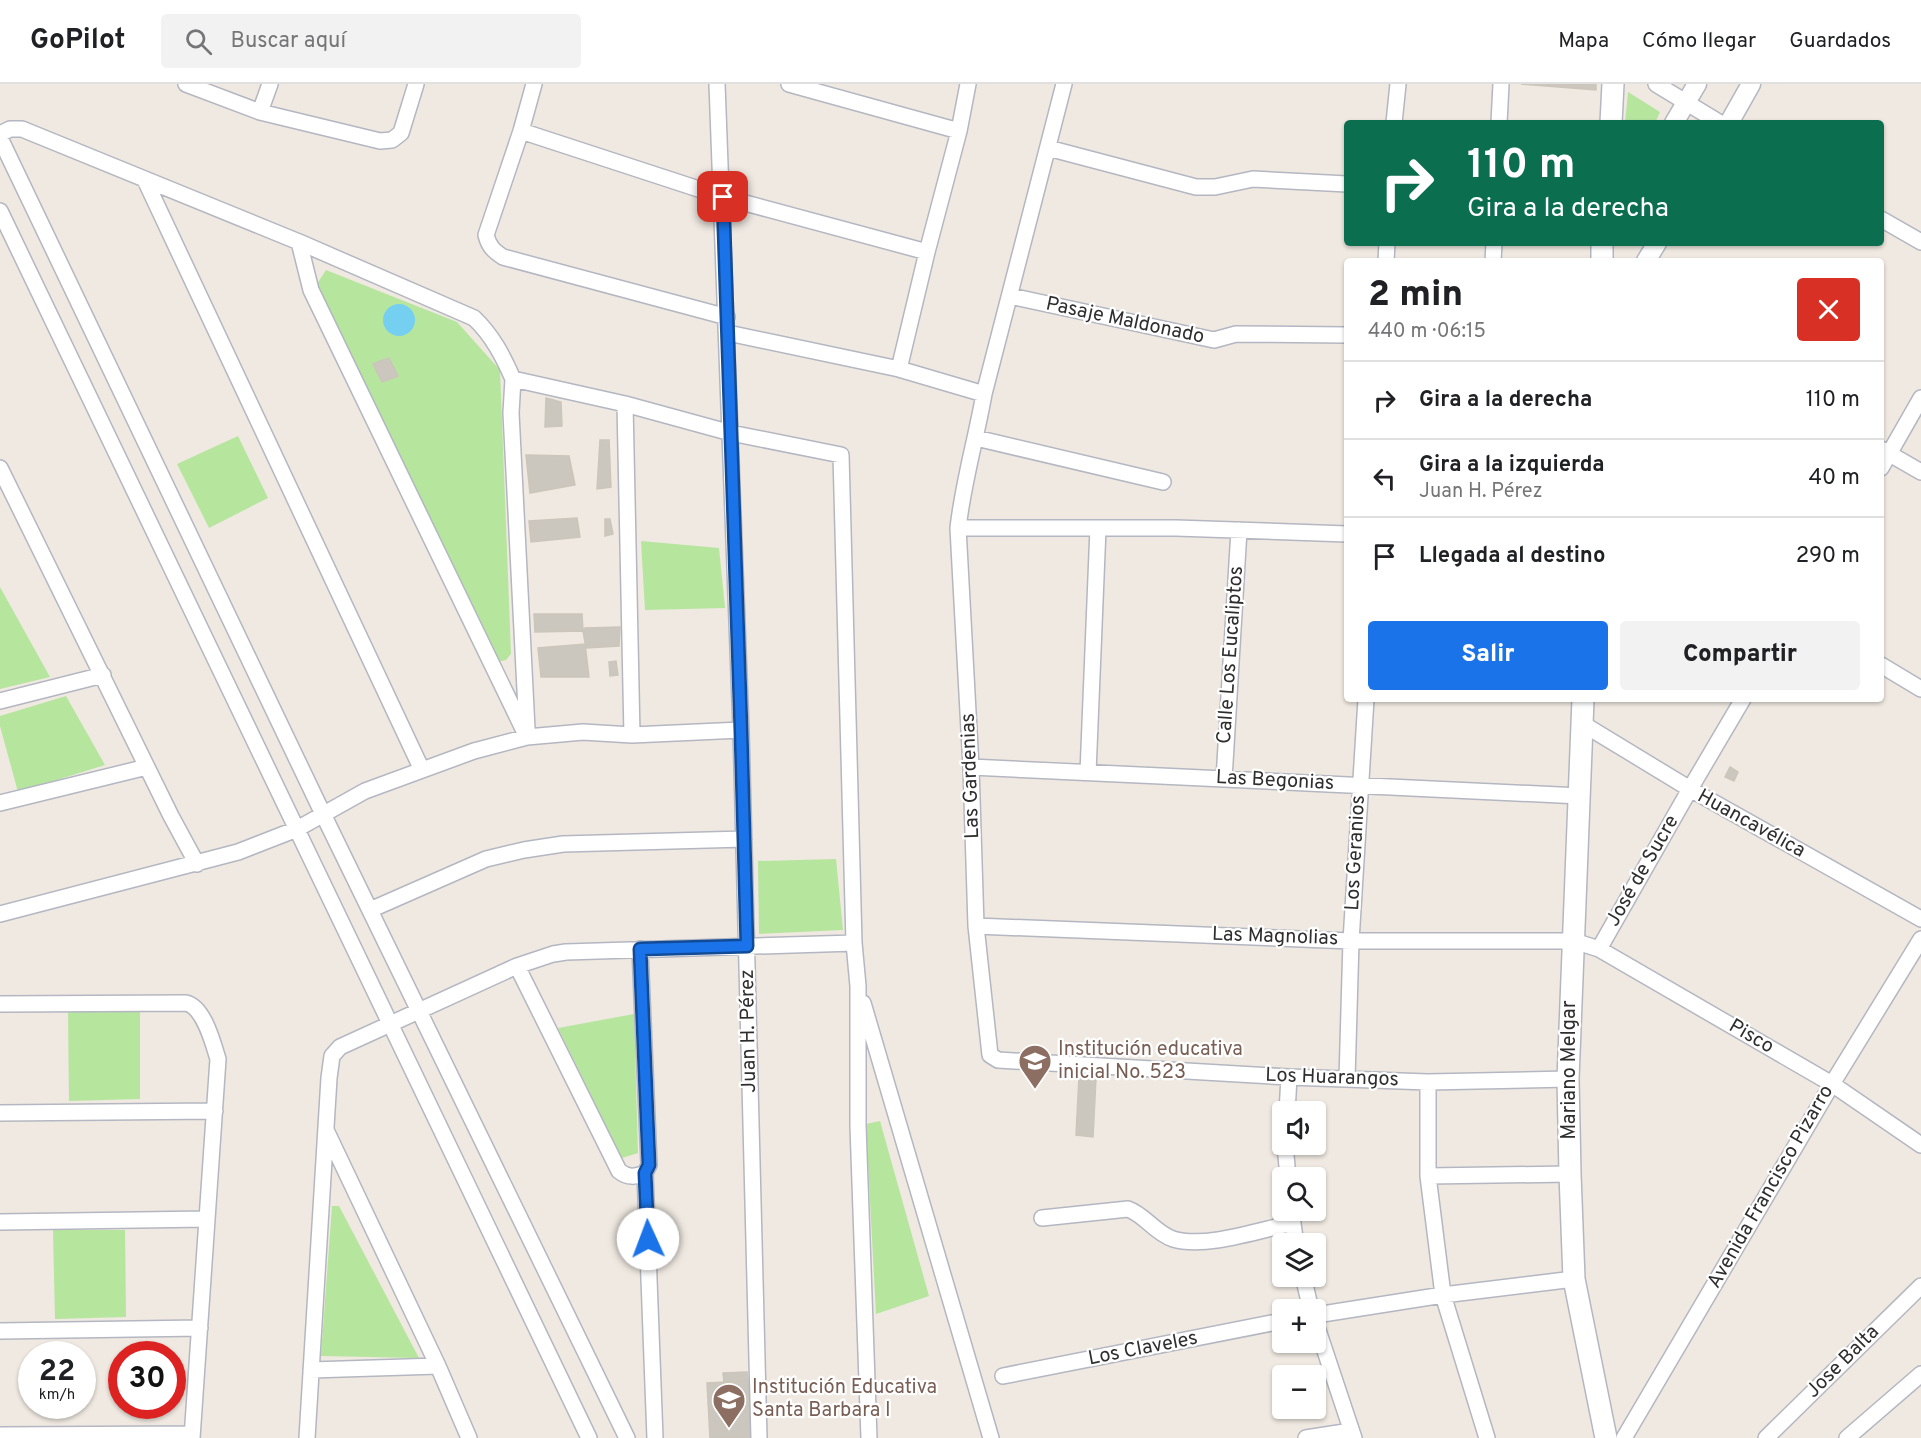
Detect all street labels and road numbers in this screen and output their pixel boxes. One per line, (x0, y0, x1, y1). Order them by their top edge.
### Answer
street label: Pasaje Maldonado (1043, 291, 1207, 351)
street label: Calle Los Eucaliptos (1212, 565, 1250, 745)
street label: Las Gardenias (956, 713, 986, 839)
street label: Las Begonias (1215, 765, 1335, 797)
street label: Huancavélica (1692, 784, 1810, 864)
street label: Los Geranios (1340, 795, 1372, 911)
street label: José de Sucre (1601, 811, 1685, 931)
street label: Las Magnolias (1211, 922, 1339, 952)
street label: Juan H. Pérez (735, 969, 763, 1093)
street label: Mariano Melgar (1557, 1000, 1583, 1140)
street label: Pisco (1724, 1014, 1778, 1060)
street label: Los Huarangos (1265, 1063, 1399, 1093)
street label: Avenida Francisco Pizarro (1702, 1081, 1840, 1293)
street label: Jose Balta (1801, 1320, 1885, 1404)
street label: Los Claveles (1086, 1326, 1200, 1372)

